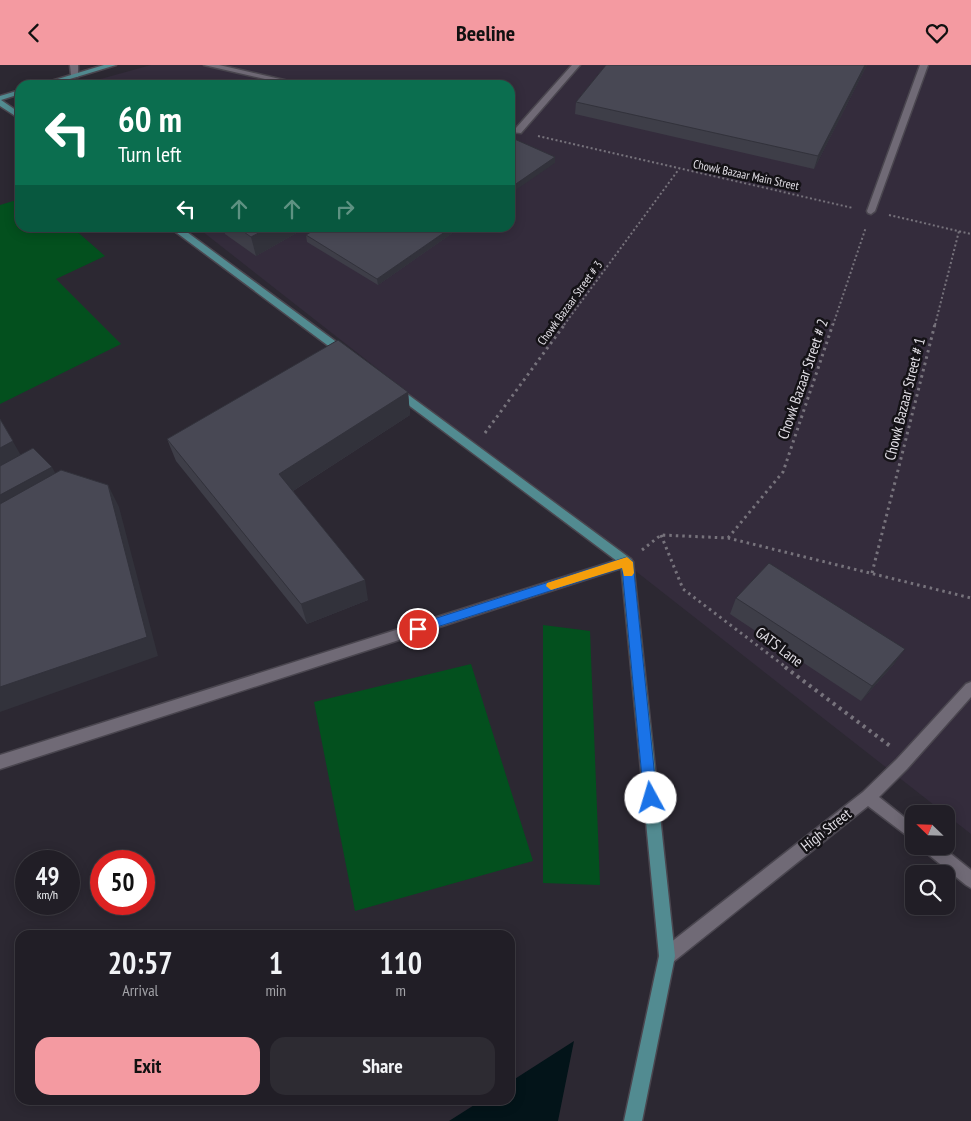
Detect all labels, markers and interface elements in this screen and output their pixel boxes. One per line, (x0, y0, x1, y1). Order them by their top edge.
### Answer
icon: back (20, 19, 48, 47)
text: Beeline (456, 19, 515, 47)
icon: heart (923, 19, 951, 47)
text: 60 m (118, 96, 182, 142)
icon: left (35, 100, 100, 165)
text: Turn left (118, 140, 182, 168)
street label: Chowk Bazaar Main Street (692, 156, 801, 193)
icon: left (172, 195, 200, 223)
icon: ahead (225, 195, 253, 223)
icon: ahead (278, 195, 306, 223)
icon: right (331, 195, 359, 223)
street label: Chowk Bazaar Street # 3 (534, 258, 605, 348)
street label: Chowk Bazaar Street # 2 (773, 316, 832, 441)
street label: Chowk Bazaar Street # 1 (880, 335, 929, 462)
pin (397, 608, 439, 650)
icon: arrive (404, 615, 432, 643)
street label: GATS Lane (752, 623, 807, 671)
position arrow (624, 771, 676, 823)
street label: High Street (797, 804, 855, 855)
north arrow (905, 805, 955, 855)
map controls (905, 805, 955, 915)
speed limit sign: 50 (90, 850, 155, 915)
text: 49 (36, 860, 59, 892)
button: search (905, 865, 955, 915)
text: km/h (37, 887, 58, 902)
text: 20:57 (108, 943, 173, 982)
text: 1 (269, 943, 283, 982)
text: 110 (379, 943, 422, 982)
text: Arrival (122, 980, 158, 1000)
text: min (265, 980, 286, 1000)
text: m (395, 980, 406, 1000)
button: Exit (35, 1037, 260, 1095)
button: Share (270, 1037, 495, 1095)

